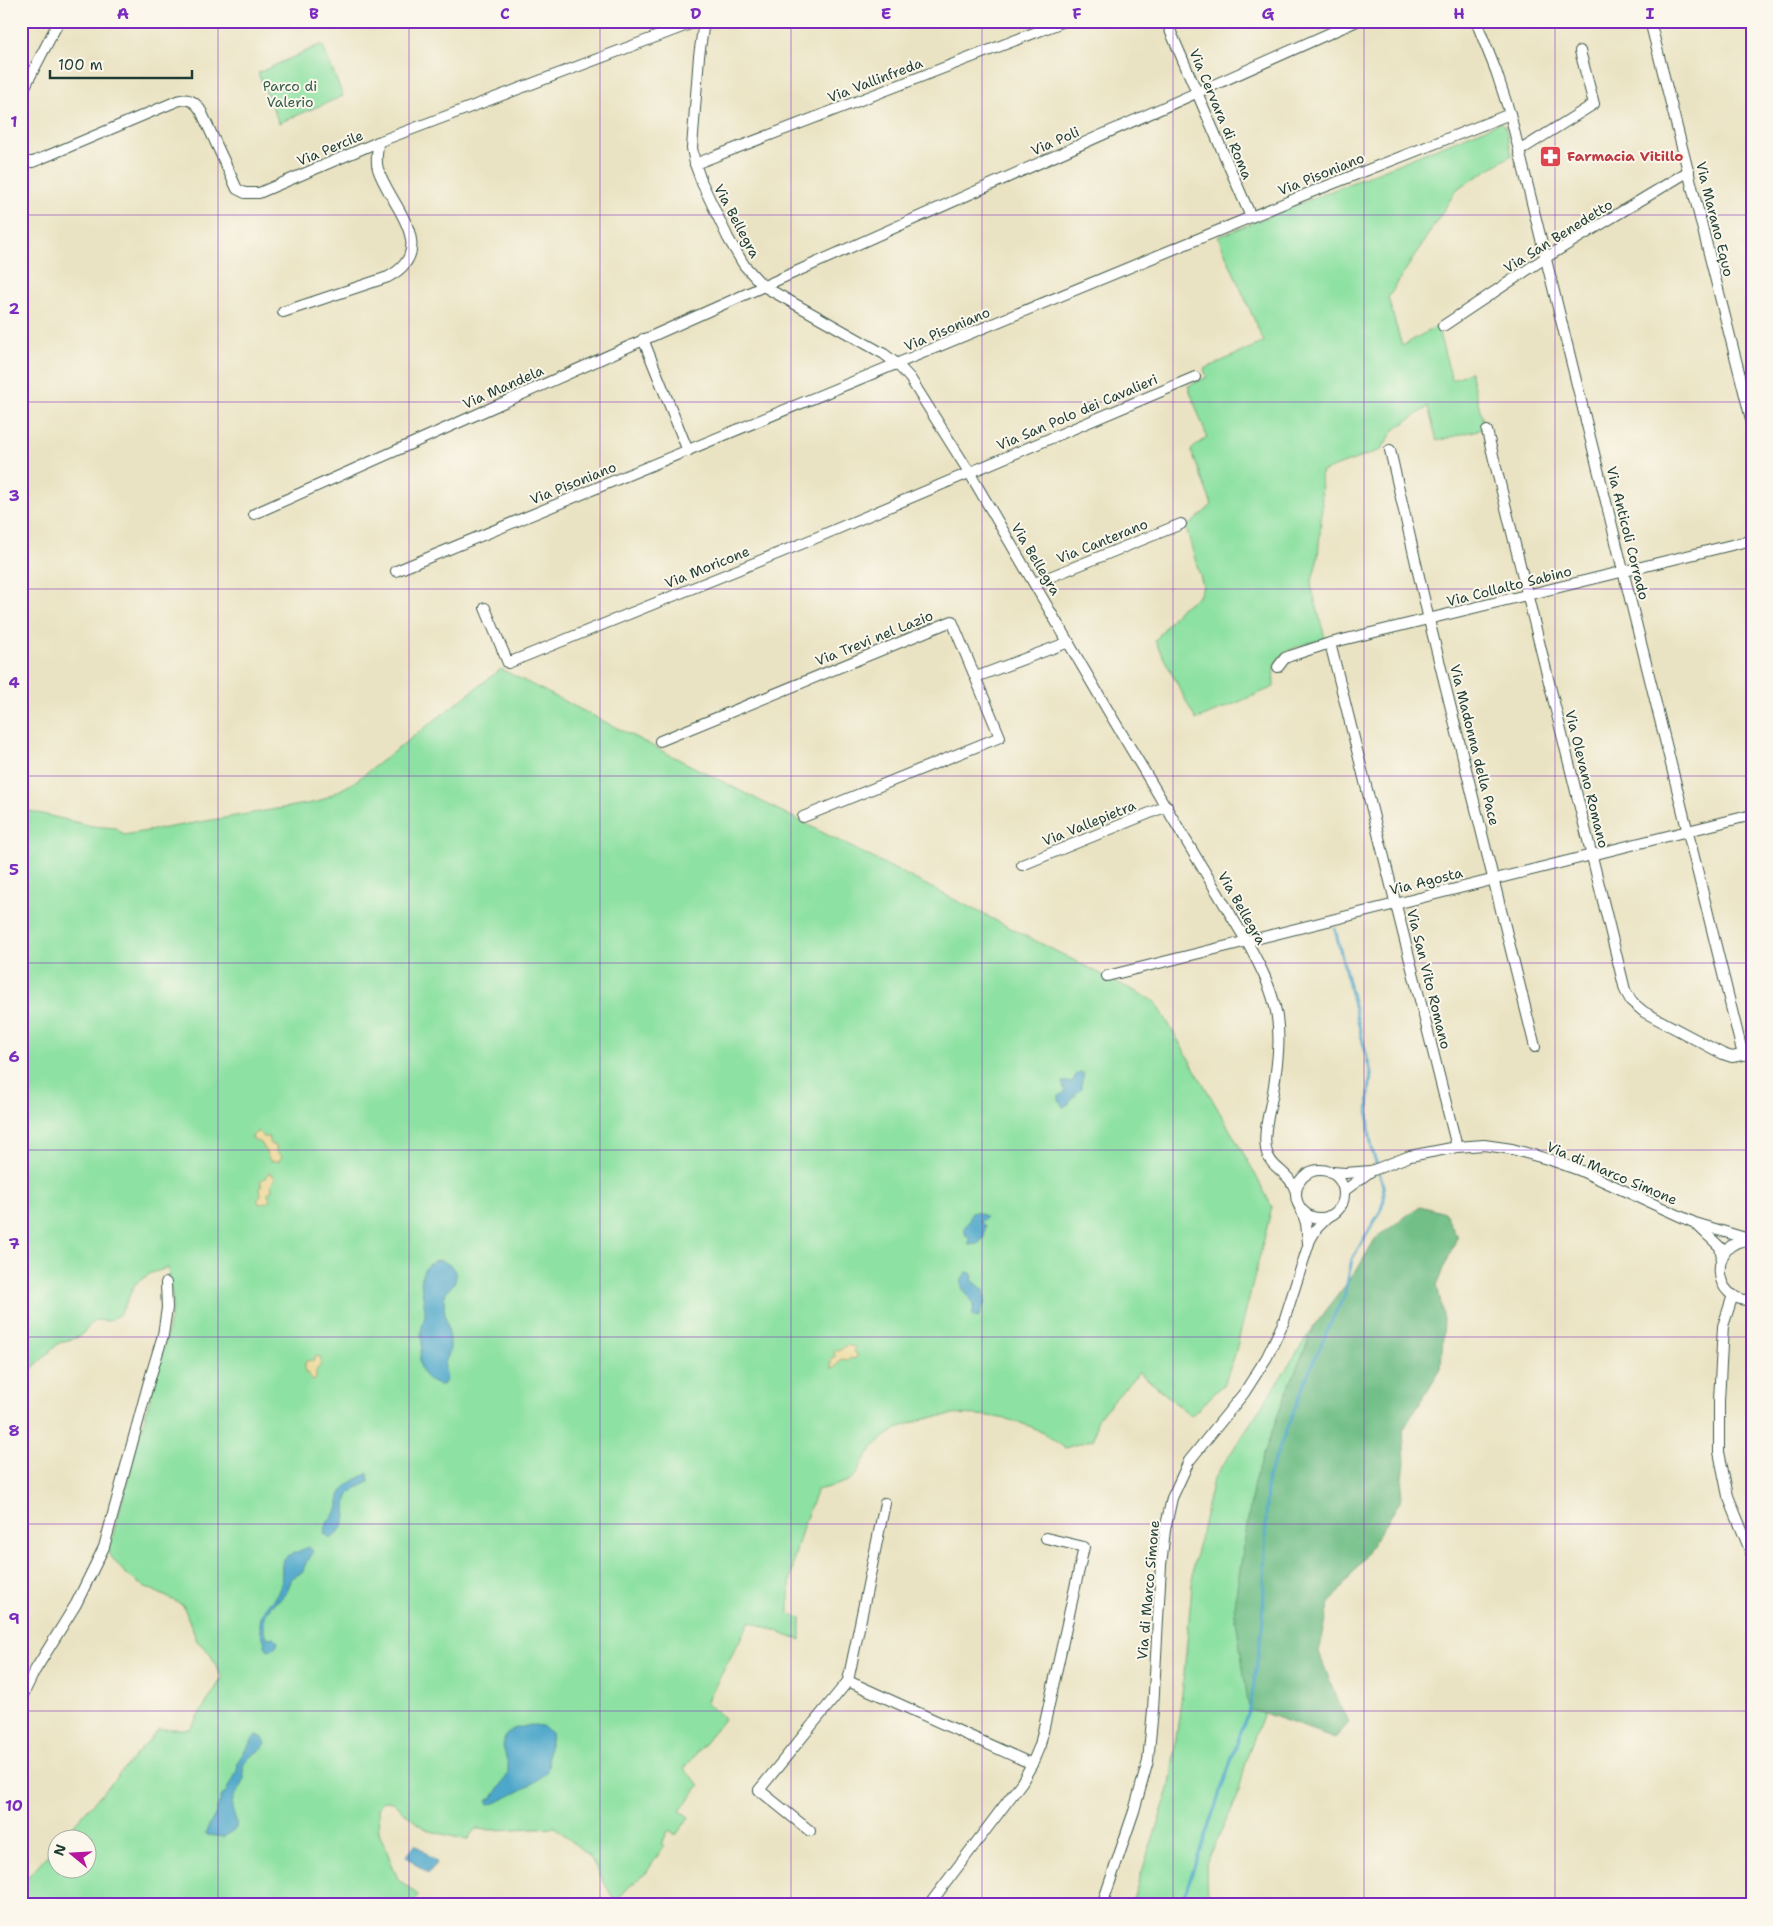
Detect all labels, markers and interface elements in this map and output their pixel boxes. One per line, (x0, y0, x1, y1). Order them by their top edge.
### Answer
text: A (117, 3, 129, 24)
text: B (309, 3, 319, 24)
text: C (500, 3, 510, 24)
text: D (690, 3, 702, 24)
text: E (881, 3, 891, 24)
text: F (1072, 3, 1082, 24)
text: G (1262, 3, 1275, 24)
text: H (1453, 3, 1465, 24)
text: I (1646, 3, 1655, 24)
street label: Via Cervara di Roma (1185, 46, 1257, 182)
scale bar (50, 48, 192, 80)
street label: Via Vallinfreda (825, 54, 925, 106)
text: 100 m (58, 55, 103, 75)
park label: Parco di Valerio (263, 77, 317, 111)
text: 1 (10, 111, 18, 132)
street label: Via Poli (1028, 122, 1082, 160)
street label: Via Percile (294, 126, 366, 170)
pharmacy icon: Farmacia Vitillo (1539, 144, 1563, 168)
place label: Farmacia Vitillo (1567, 147, 1683, 165)
street label: Via Pisoniano (1275, 149, 1367, 199)
street label: Via Marano Equo (1692, 160, 1738, 278)
street label: Via Bellegra (710, 181, 764, 261)
street label: Via San Benedetto (1500, 195, 1616, 277)
text: 2 (8, 298, 20, 319)
street label: Via Pisoniano (901, 303, 993, 355)
street label: Via Mandela (460, 361, 547, 413)
street label: Via San Polo dei Cavalieri (994, 370, 1160, 454)
street label: Via Pisoniano (527, 458, 619, 508)
street label: Via Anticoli Corrado (1603, 464, 1653, 602)
text: 3 (8, 485, 20, 506)
street label: Via Canterano (1054, 514, 1150, 568)
street label: Via Bellegra (1007, 519, 1065, 599)
street label: Via Moricone (662, 542, 752, 592)
street label: Via Collalto Sabino (1445, 562, 1573, 610)
street label: Via Trevi nel Lazio (812, 606, 936, 670)
street label: Via Madonna della Pace (1446, 662, 1504, 828)
text: 4 (8, 672, 20, 693)
street label: Via Olevano Romano (1561, 708, 1613, 850)
street label: Via Vallepietra (1040, 796, 1139, 850)
text: 5 (9, 859, 19, 880)
street label: Via Agosta (1388, 863, 1465, 899)
street label: Via Bellegra (1214, 868, 1270, 948)
street label: Via San Vito Romano (1403, 907, 1455, 1051)
text: 6 (8, 1046, 20, 1067)
street label: Via di Marco Simone (1544, 1137, 1680, 1209)
text: 7 (8, 1233, 20, 1254)
text: 8 (8, 1420, 20, 1441)
street label: Via di Marco Simone (1133, 1519, 1163, 1661)
text: 9 (8, 1608, 20, 1629)
text: 10 (5, 1795, 23, 1816)
north arrow (48, 1828, 98, 1878)
text: N (49, 1842, 70, 1858)

